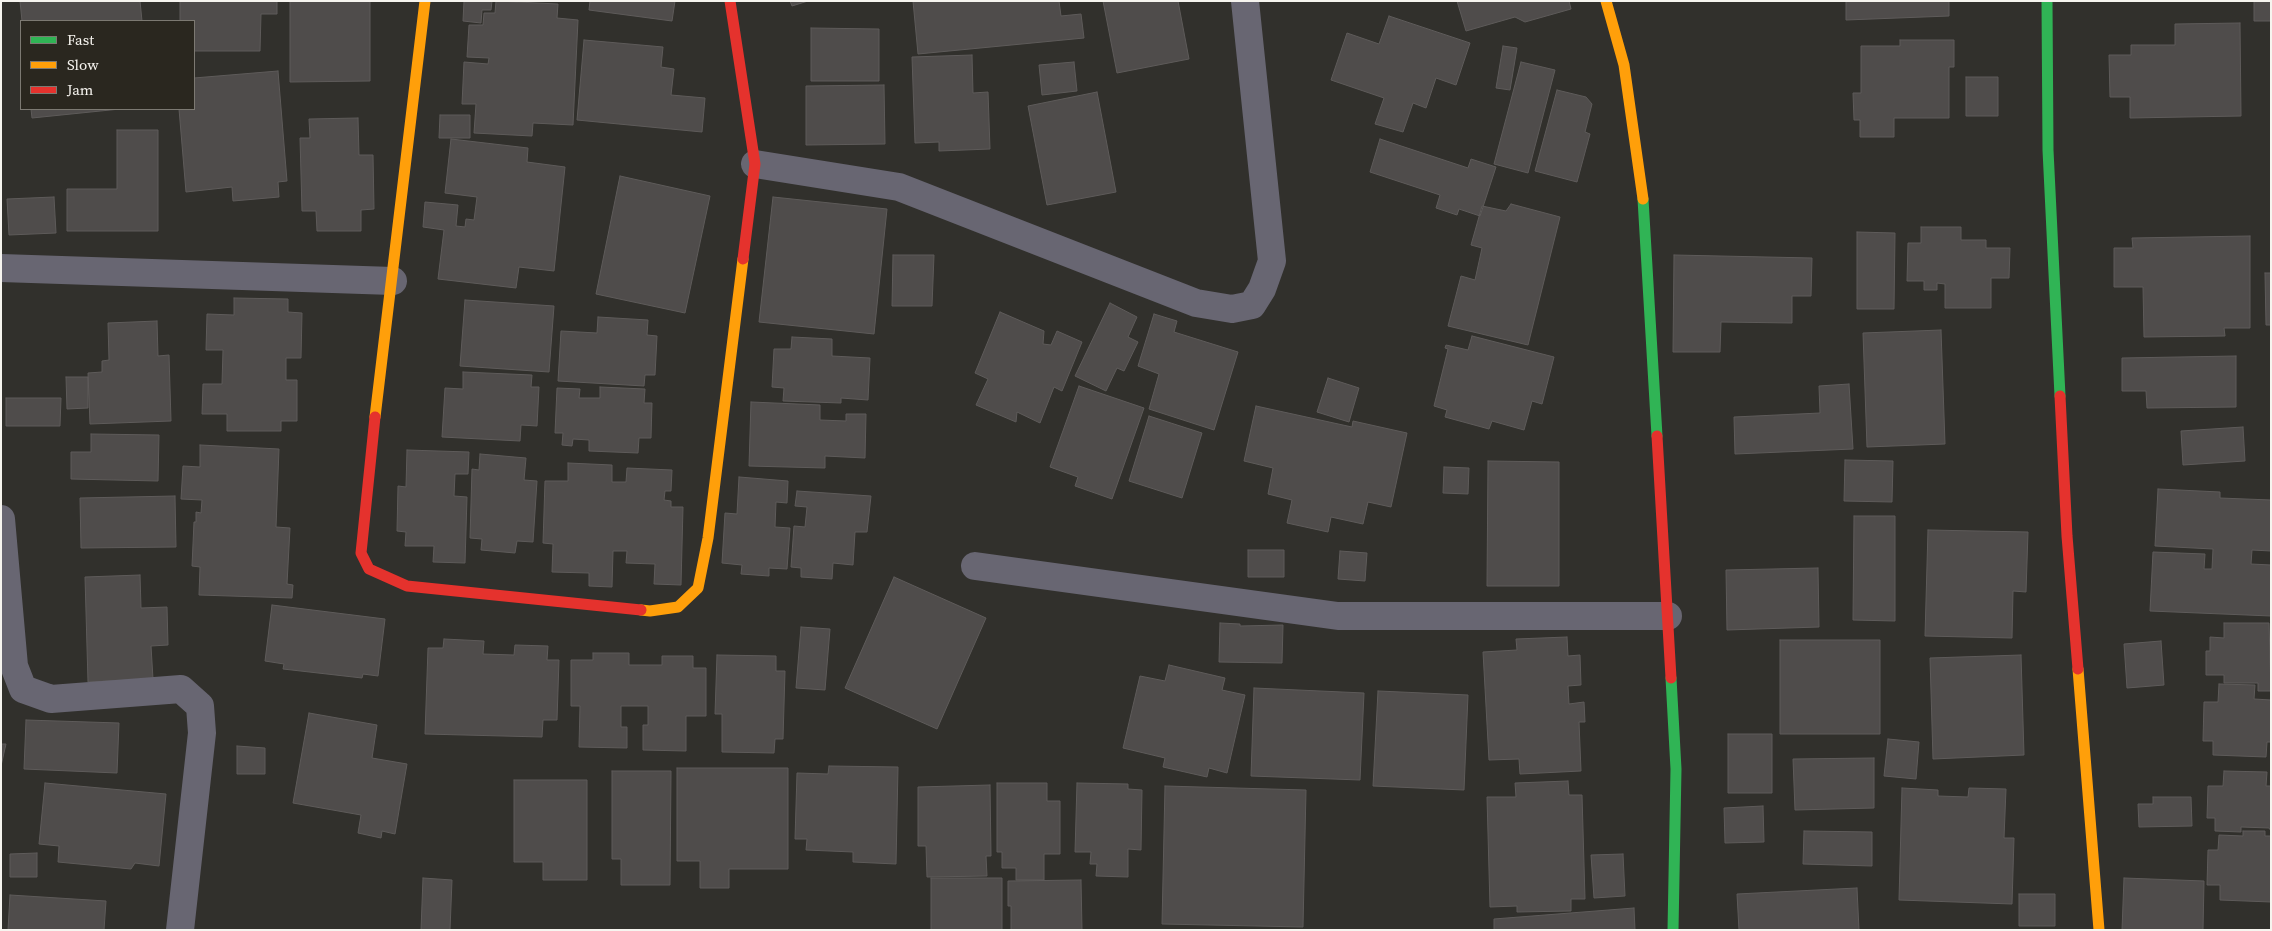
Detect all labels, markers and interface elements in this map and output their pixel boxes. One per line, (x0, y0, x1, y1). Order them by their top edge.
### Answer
legend (20, 20, 195, 110)
text: Fast (67, 29, 94, 50)
text: Slow (67, 54, 99, 75)
text: Jam (67, 79, 93, 100)

